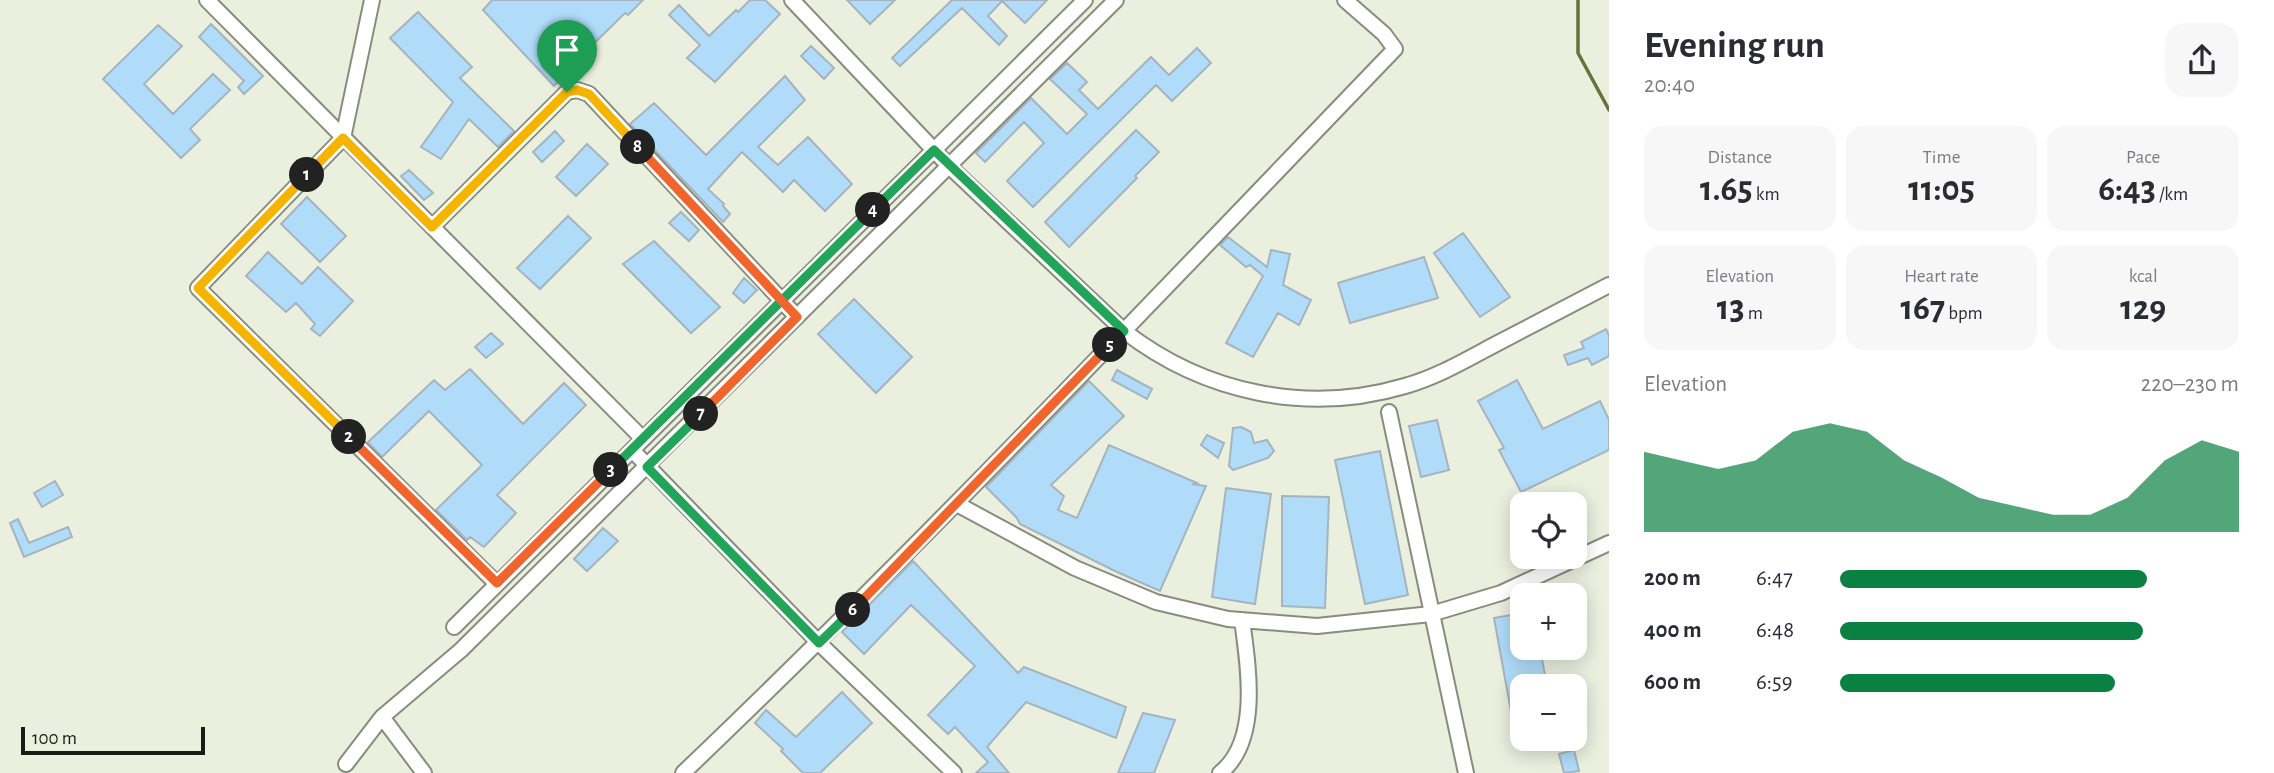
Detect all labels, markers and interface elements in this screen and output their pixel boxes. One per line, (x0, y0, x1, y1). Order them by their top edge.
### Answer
pin (537, 20, 597, 92)
button: share (2165, 23, 2239, 97)
text: Evening run (1644, 27, 1825, 65)
icon: arrive (548, 31, 586, 69)
text: 20:40 (1644, 74, 1695, 97)
pin: 8 (620, 130, 656, 164)
text: 8 (633, 137, 642, 156)
text: Distance (1708, 148, 1772, 167)
text: Time (1923, 148, 1960, 167)
text: Pace (2126, 148, 2160, 167)
pin: 1 (290, 158, 324, 192)
text: 1 (303, 165, 310, 184)
text: 1.65 (1700, 172, 1753, 207)
text: 11:05 (1908, 172, 1975, 207)
text: 6:43 (2098, 172, 2156, 207)
text: km (1753, 185, 1780, 204)
text: /km (2156, 185, 2188, 204)
pin: 4 (856, 192, 890, 228)
text: 4 (868, 200, 877, 219)
text: Elevation (1705, 267, 1774, 286)
text: Heart rate (1904, 267, 1979, 286)
text: kcal (2129, 267, 2158, 286)
text: 13 (1717, 291, 1745, 326)
text: 167 (1900, 291, 1945, 326)
text: 129 (2120, 291, 2166, 326)
text: m (1745, 304, 1763, 323)
text: bpm (1945, 304, 1983, 323)
pin: 5 (1092, 328, 1128, 362)
text: 5 (1105, 335, 1114, 354)
text: Elevation (1644, 373, 1727, 396)
text: 220–230 m (2141, 373, 2239, 396)
pin: 7 (684, 396, 718, 432)
text: 7 (696, 404, 705, 423)
pin: 2 (332, 420, 366, 454)
text: 2 (344, 427, 353, 446)
pin: 3 (594, 452, 628, 488)
text: 3 (606, 460, 615, 479)
map controls (1510, 492, 1587, 751)
button: locate (1510, 492, 1587, 569)
text: 200 m (1644, 567, 1701, 590)
text: 6:47 (1756, 567, 1793, 590)
button: + (1510, 583, 1587, 660)
pin: 6 (836, 592, 870, 628)
text: 6 (848, 600, 857, 619)
text: 400 m (1644, 619, 1702, 642)
text: 6:48 (1756, 619, 1794, 642)
text: 600 m (1644, 671, 1701, 694)
text: 6:59 (1756, 671, 1793, 694)
button: − (1510, 674, 1587, 751)
scale bar (21, 724, 205, 756)
text: 100 m (32, 729, 77, 748)

